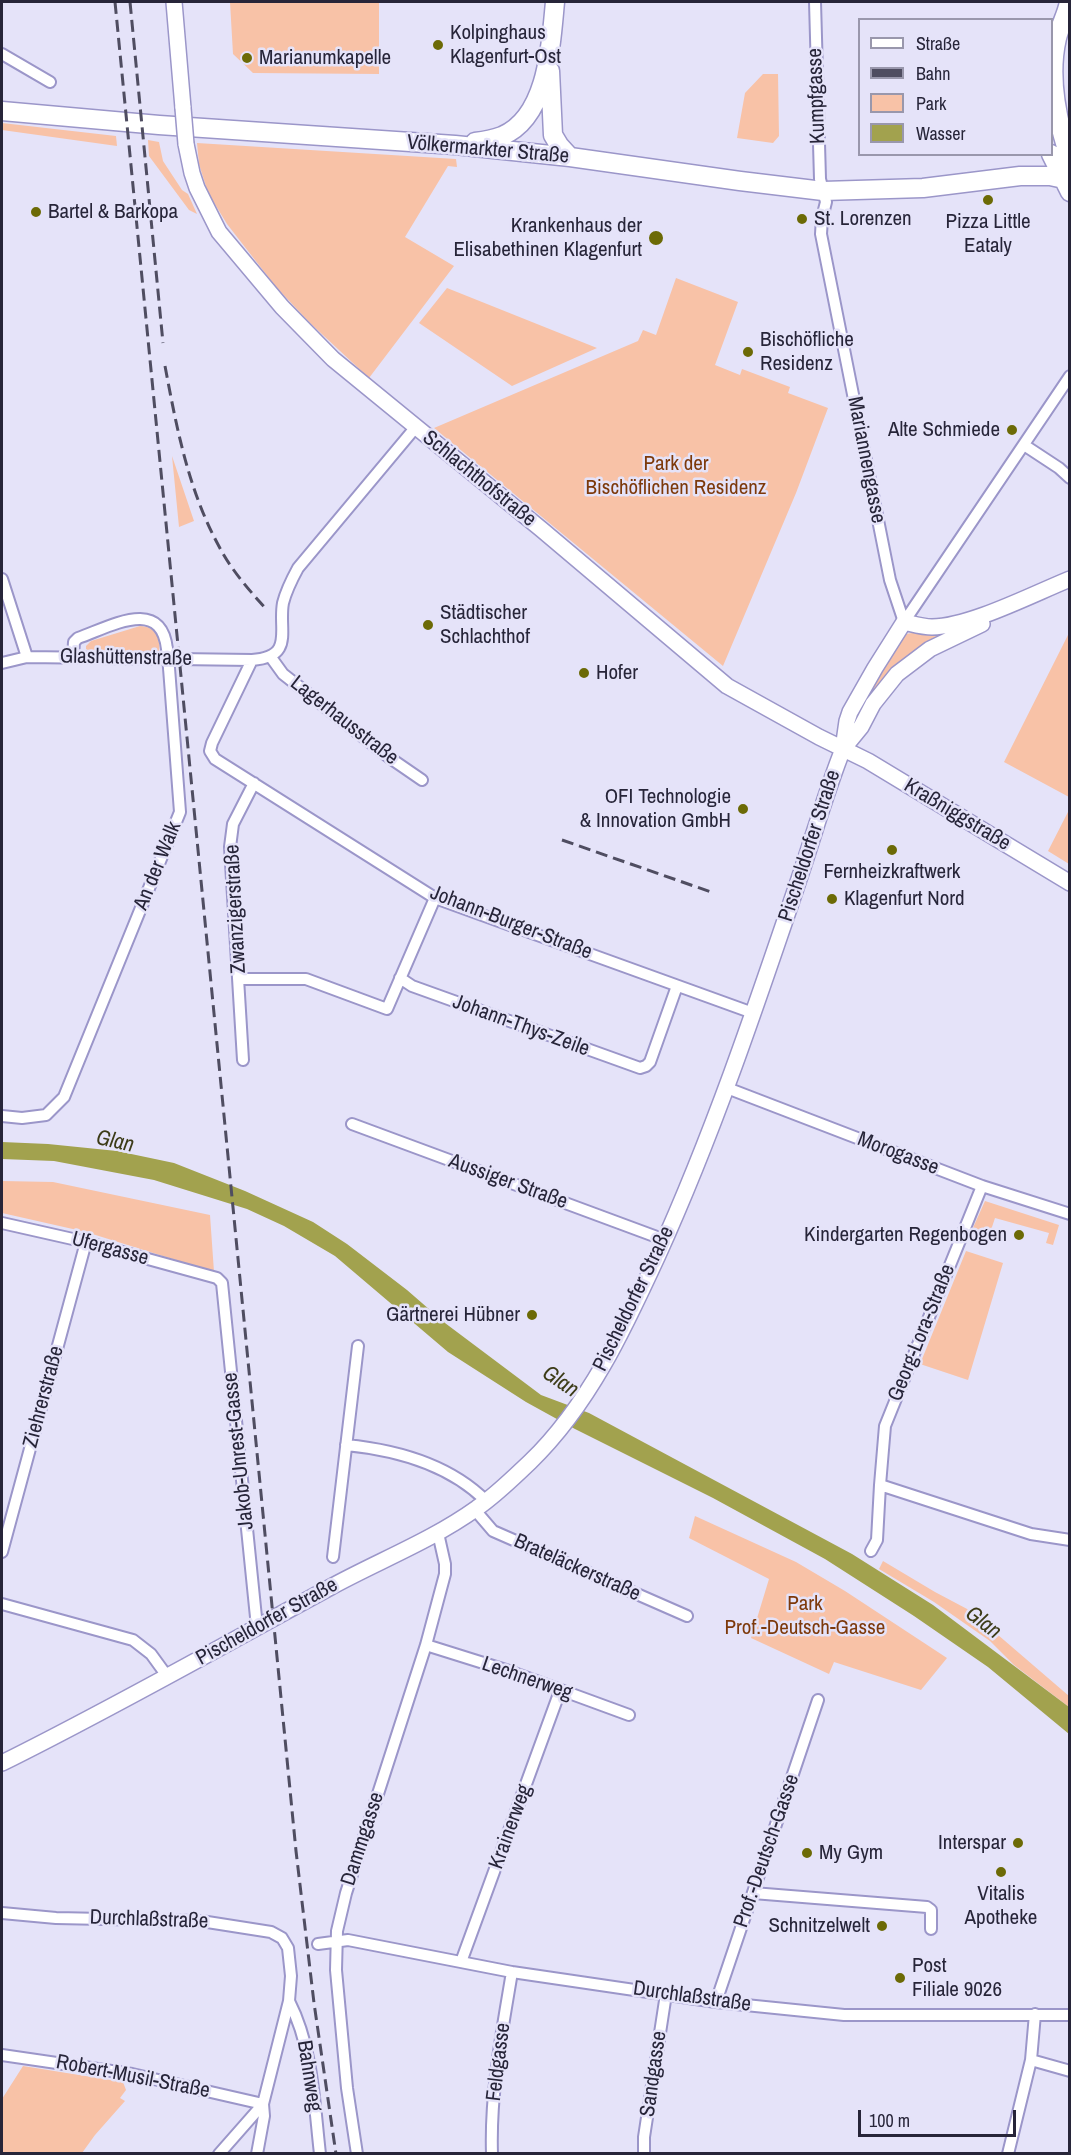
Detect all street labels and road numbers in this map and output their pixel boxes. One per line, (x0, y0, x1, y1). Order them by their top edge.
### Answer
street label: Kumpfgasse (803, 48, 831, 144)
street label: Völkermarkter Straße (406, 130, 570, 170)
street label: Mariannengasse (841, 395, 891, 525)
street label: Schlachthofstraße (417, 426, 541, 532)
street label: Glashüttenstraße (60, 644, 192, 672)
street label: Lagerhausstraße (285, 671, 403, 771)
street label: Pischeldorfer Straße (774, 767, 846, 925)
street label: Kraßniggstraße (899, 773, 1015, 857)
street label: An der Walk (129, 818, 187, 914)
street label: Zwanzigerstraße (220, 844, 252, 974)
street label: Johann-Burger-Straße (427, 881, 595, 965)
street label: Johann-Thys-Zeile (449, 990, 593, 1062)
street label: Morogasse (854, 1127, 942, 1181)
street label: Aussiger Straße (445, 1149, 571, 1215)
street label: Pischeldorfer Straße (588, 1223, 680, 1375)
street label: Ufergasse (69, 1227, 151, 1271)
street label: Georg-Lora-Straße (883, 1261, 961, 1405)
street label: Ziehrerstraße (18, 1343, 70, 1451)
street label: Jakob-Unrest-Gasse (218, 1371, 260, 1531)
street label: Brateläckerstraße (510, 1529, 644, 1607)
street label: Pischeldorfer Straße (192, 1573, 342, 1671)
street label: Lechnerweg (479, 1652, 575, 1706)
street label: Prof.-Deutsch-Gasse (729, 1771, 805, 1931)
street label: Krainerweg (484, 1781, 538, 1873)
street label: Dammgasse (336, 1789, 390, 1889)
street label: Durchlaßstraße (89, 1905, 209, 1935)
street label: Durchlaßstraße (631, 1976, 753, 2018)
street label: Feldgasse (482, 2021, 516, 2103)
street label: Sandgasse (636, 2030, 672, 2118)
street label: Bahnweg (291, 2039, 327, 2113)
street label: Robert-Musil-Straße (54, 2050, 212, 2104)

